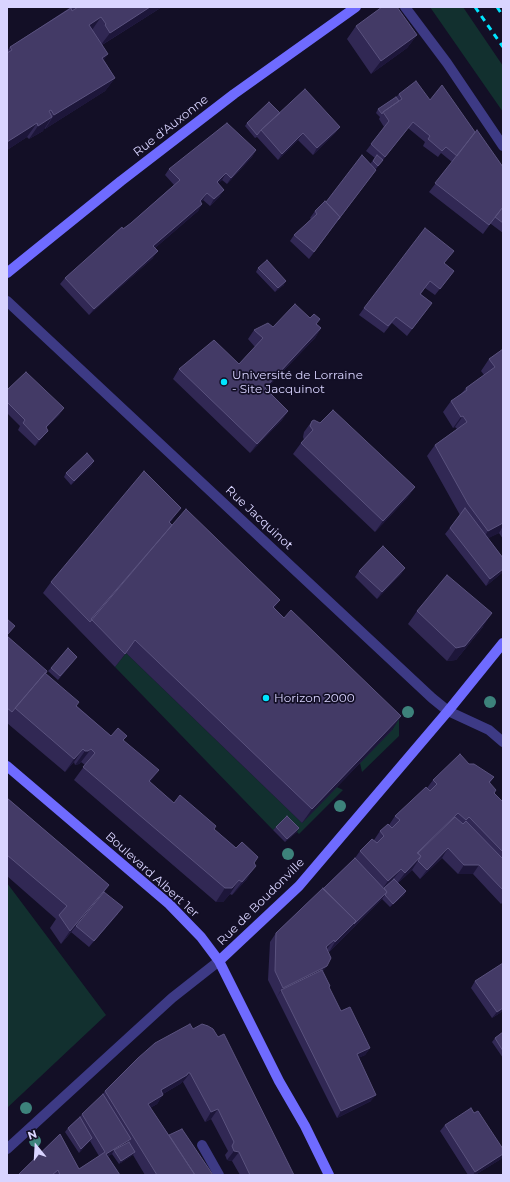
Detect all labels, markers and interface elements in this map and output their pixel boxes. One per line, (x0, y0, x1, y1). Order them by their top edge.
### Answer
street label: Rue d'Auxonne (131, 92, 211, 160)
place label: Université de Lorraine - Site Jacquinot (232, 368, 363, 396)
marker: Université de Lorraine - Site Jacquinot (219, 377, 229, 387)
street label: Rue Jacquinot (222, 483, 296, 553)
place label: Horizon 2000 (274, 691, 355, 705)
marker: Horizon 2000 (261, 693, 271, 703)
street label: Boulevard Albert 1er (102, 829, 202, 921)
street label: Rue de Boudonville (214, 855, 308, 949)
north arrow (16, 1126, 56, 1166)
text: N (26, 1127, 39, 1143)

